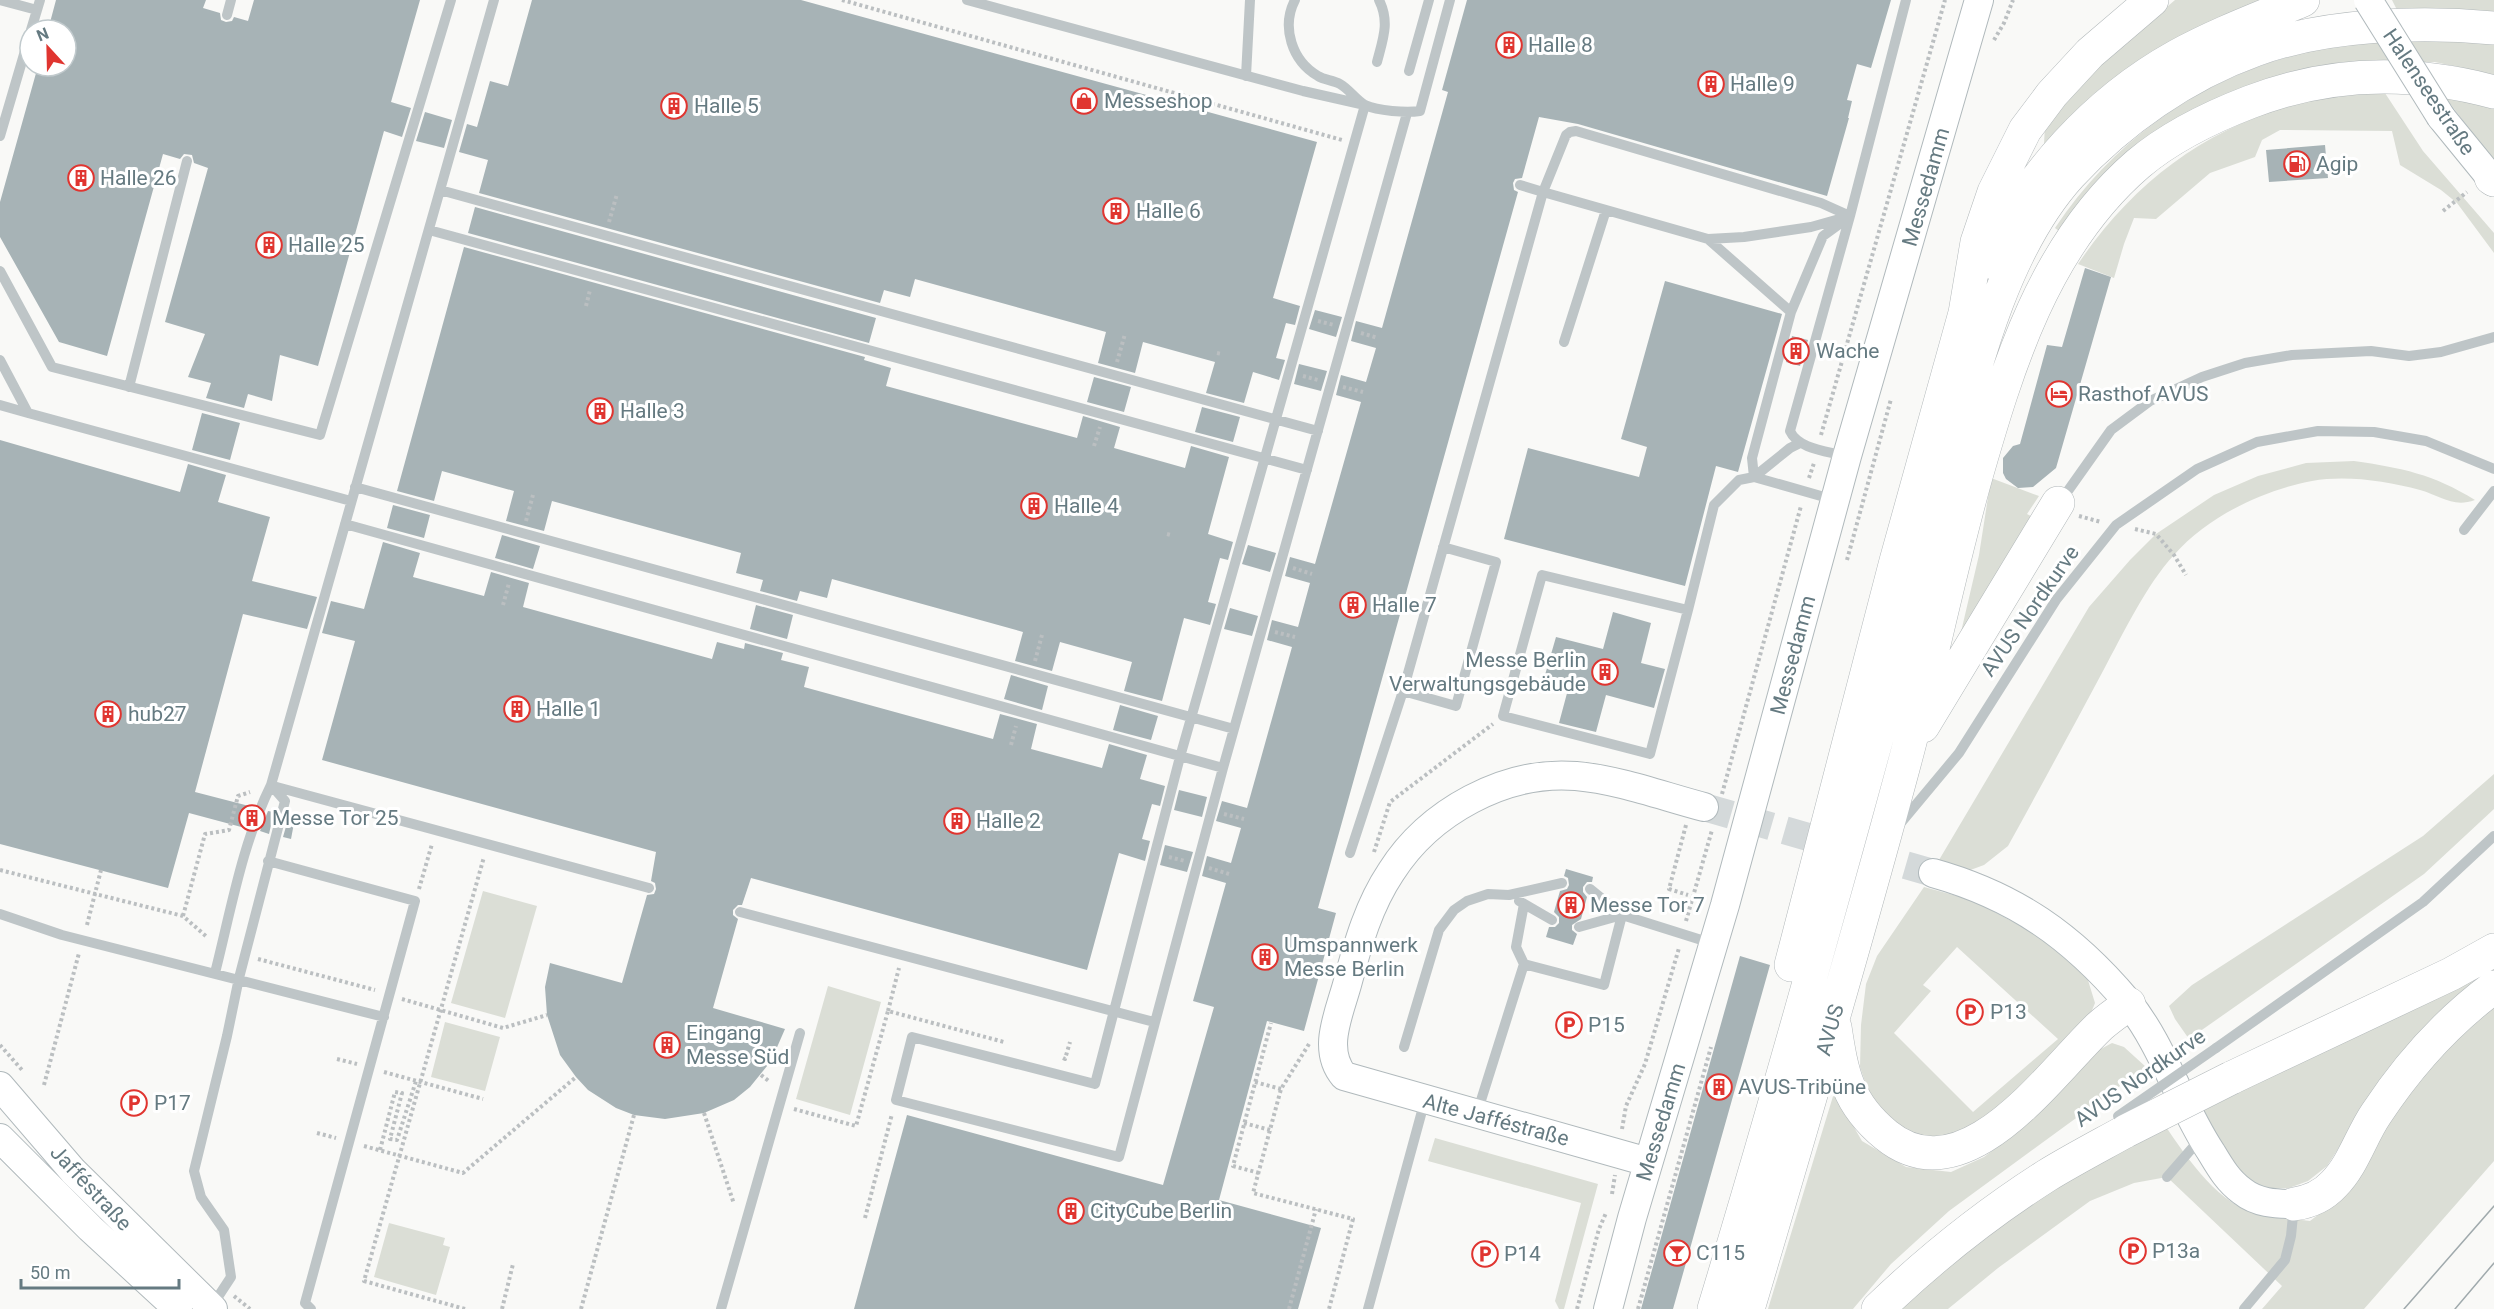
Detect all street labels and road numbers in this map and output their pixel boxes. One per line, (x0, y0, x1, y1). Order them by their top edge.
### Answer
street label: Halenseestraße (2378, 24, 2480, 160)
street label: Messedamm (1898, 125, 1954, 249)
street label: AVUS Nordkurve (1976, 541, 2084, 681)
street label: Messedamm (1766, 593, 1820, 717)
street label: AVUS (1811, 1002, 1849, 1058)
street label: AVUS Nordkurve (2070, 1024, 2210, 1132)
street label: Messedamm (1632, 1060, 1690, 1184)
street label: Alte Jafféstraße (1420, 1089, 1572, 1151)
street label: Jafféstraße (45, 1140, 137, 1236)

